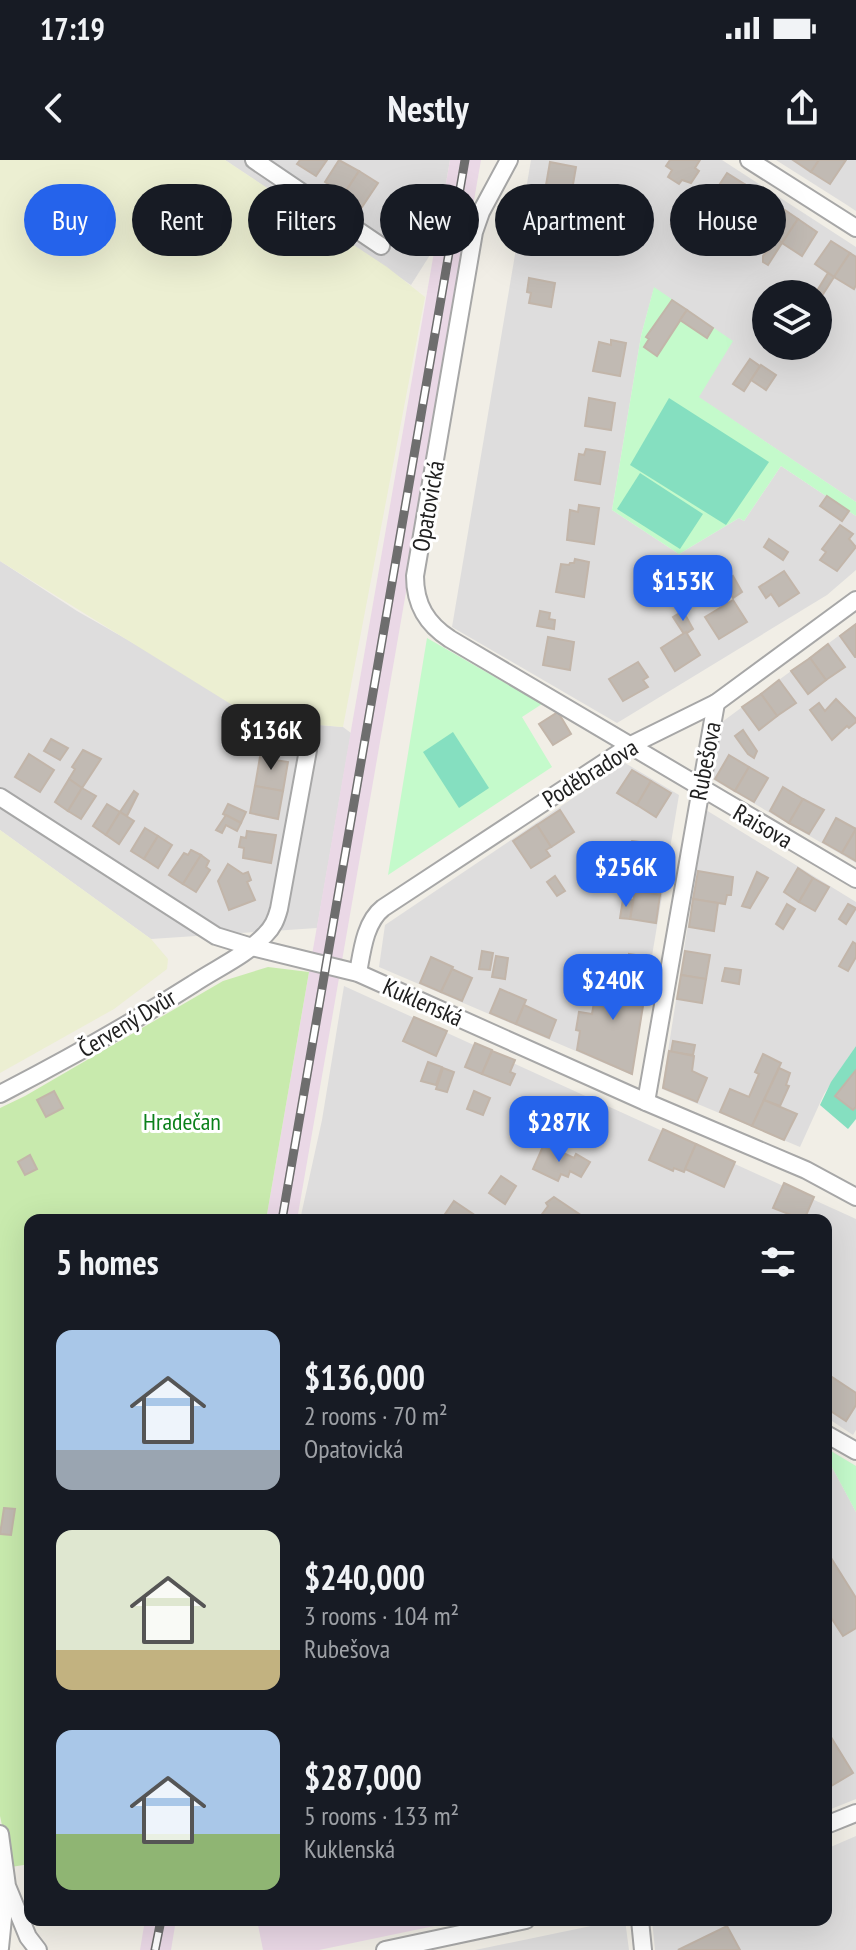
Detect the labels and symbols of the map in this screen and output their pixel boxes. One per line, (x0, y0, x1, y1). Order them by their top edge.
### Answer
street label: Opatovická (405, 458, 451, 554)
pin: $153K (627, 555, 739, 623)
pin: $136K (215, 704, 327, 772)
street label: Rubešova (682, 719, 728, 803)
street label: Poděbradova (536, 732, 644, 814)
street label: Raisova (728, 797, 798, 855)
pin: $256K (570, 841, 682, 909)
pin: $240K (557, 954, 669, 1022)
street label: Kuklenská (378, 971, 468, 1033)
street label: Červený Dvůr (72, 982, 182, 1064)
pin: $287K (503, 1096, 615, 1164)
park label: Hradečan (143, 1106, 221, 1137)

